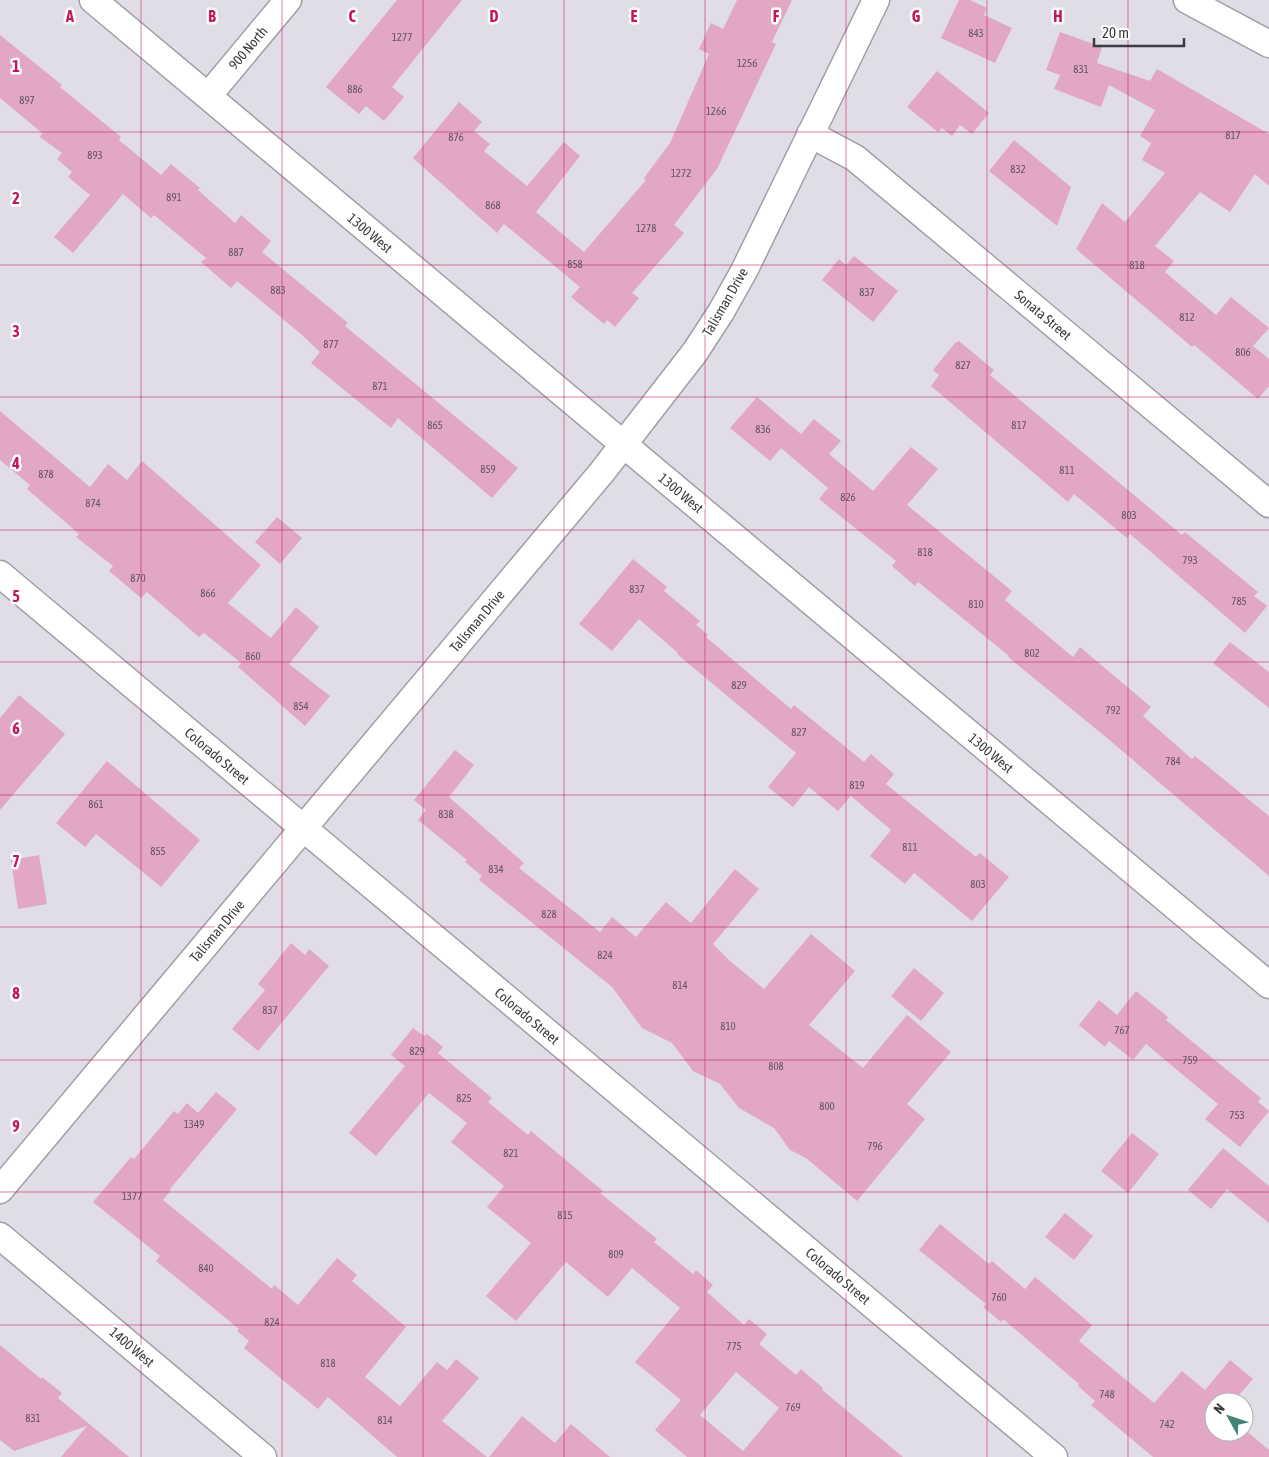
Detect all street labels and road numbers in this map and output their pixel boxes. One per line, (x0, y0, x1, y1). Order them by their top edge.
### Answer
street label: 900 North (225, 23, 271, 73)
street label: 1300 West (344, 210, 396, 256)
street label: Talisman Drive (699, 265, 751, 339)
street label: Sonata Street (1011, 287, 1075, 343)
street label: 1300 West (655, 470, 707, 516)
street label: Talisman Drive (446, 587, 508, 655)
street label: Colorado Street (182, 724, 252, 788)
street label: 1300 West (965, 730, 1017, 776)
street label: Talisman Drive (186, 897, 248, 965)
street label: Colorado Street (492, 984, 562, 1048)
street label: Colorado Street (803, 1244, 873, 1308)
street label: 1400 West (106, 1324, 158, 1370)

